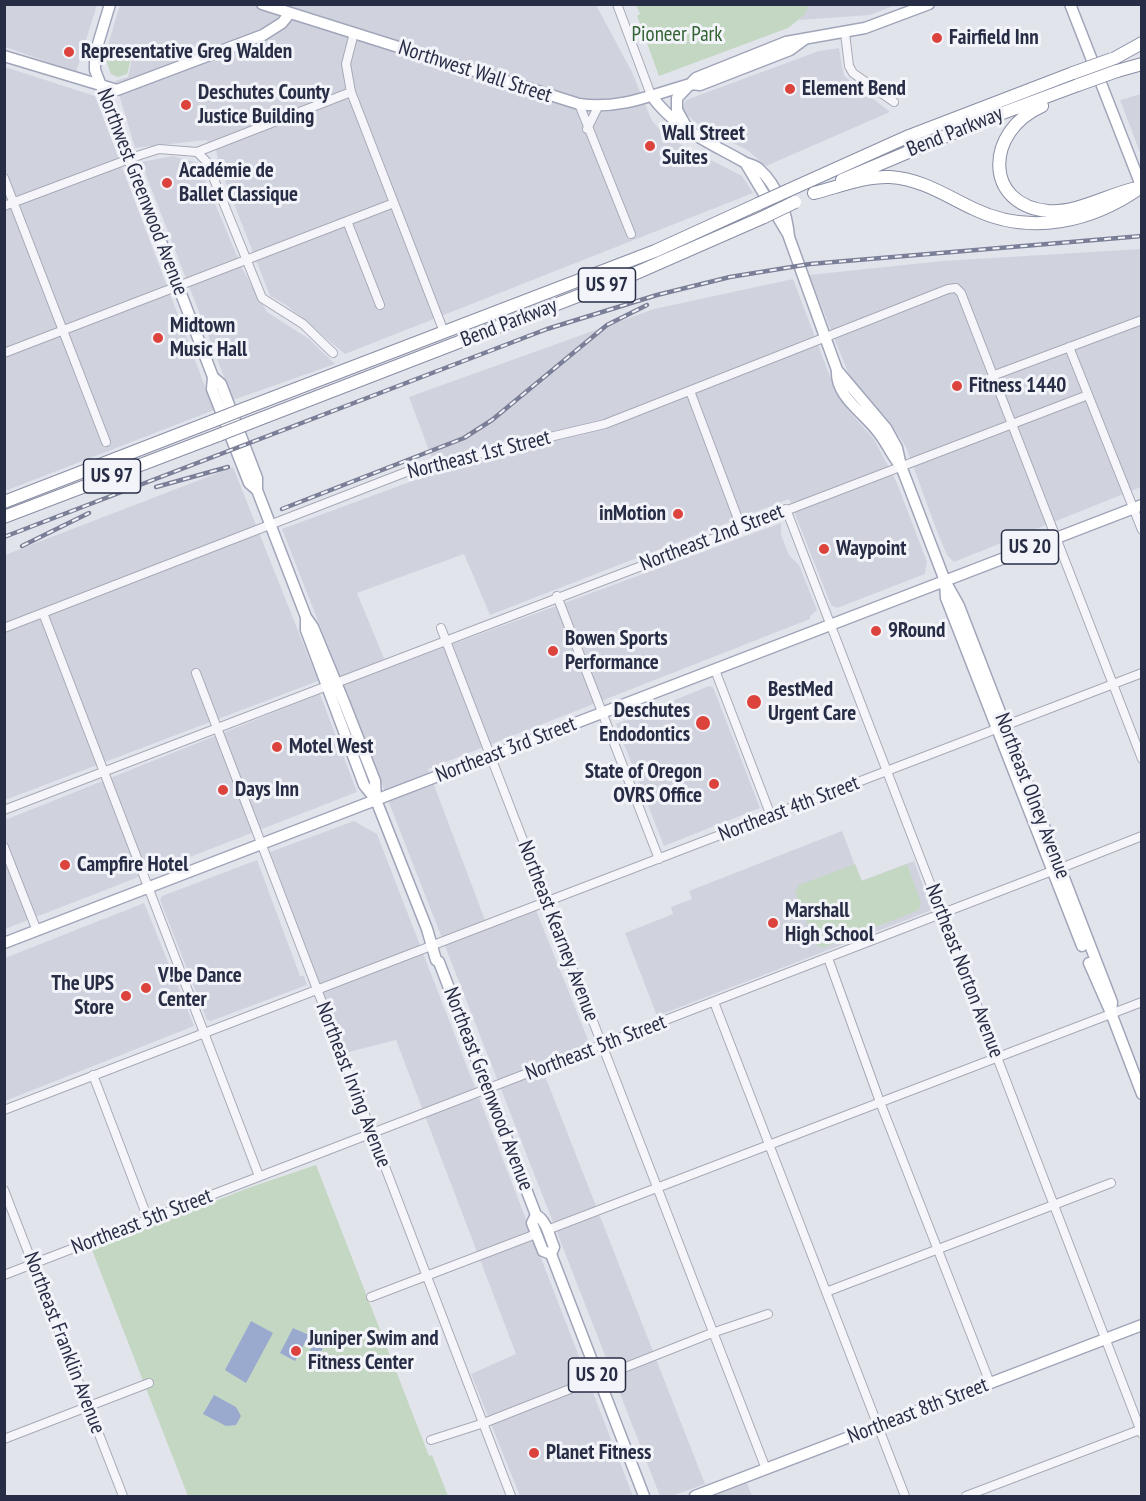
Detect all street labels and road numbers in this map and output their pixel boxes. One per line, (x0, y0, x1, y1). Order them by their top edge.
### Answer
street label: Northwest Wall Street (395, 35, 555, 109)
street label: Northwest Greenwood Avenue (91, 85, 193, 299)
street label: Bend Parkway (903, 101, 1007, 163)
road number: US 97 (578, 268, 636, 302)
street label: Bend Parkway (457, 293, 561, 353)
street label: Northeast 1st Street (405, 425, 553, 485)
road number: US 97 (84, 459, 140, 493)
street label: Northeast 2nd Street (637, 499, 787, 577)
road number: US 20 (1002, 530, 1058, 564)
street label: Northeast Olney Avenue (989, 710, 1075, 882)
street label: Northeast 3rd Street (432, 712, 580, 788)
street label: Northeast 4th Street (715, 771, 863, 847)
street label: Northeast Kearney Avenue (512, 837, 604, 1025)
street label: Northeast Norton Avenue (919, 881, 1009, 1061)
street label: Northeast Greenwood Avenue (438, 984, 538, 1194)
street label: Northeast Irving Avenue (310, 999, 396, 1171)
street label: Northeast 5th Street (522, 1010, 670, 1086)
street label: Northeast 5th Street (68, 1184, 216, 1260)
street label: Northeast Franklin Avenue (18, 1249, 110, 1437)
road number: US 20 (568, 1358, 626, 1392)
street label: Northeast 8th Street (844, 1373, 992, 1449)

